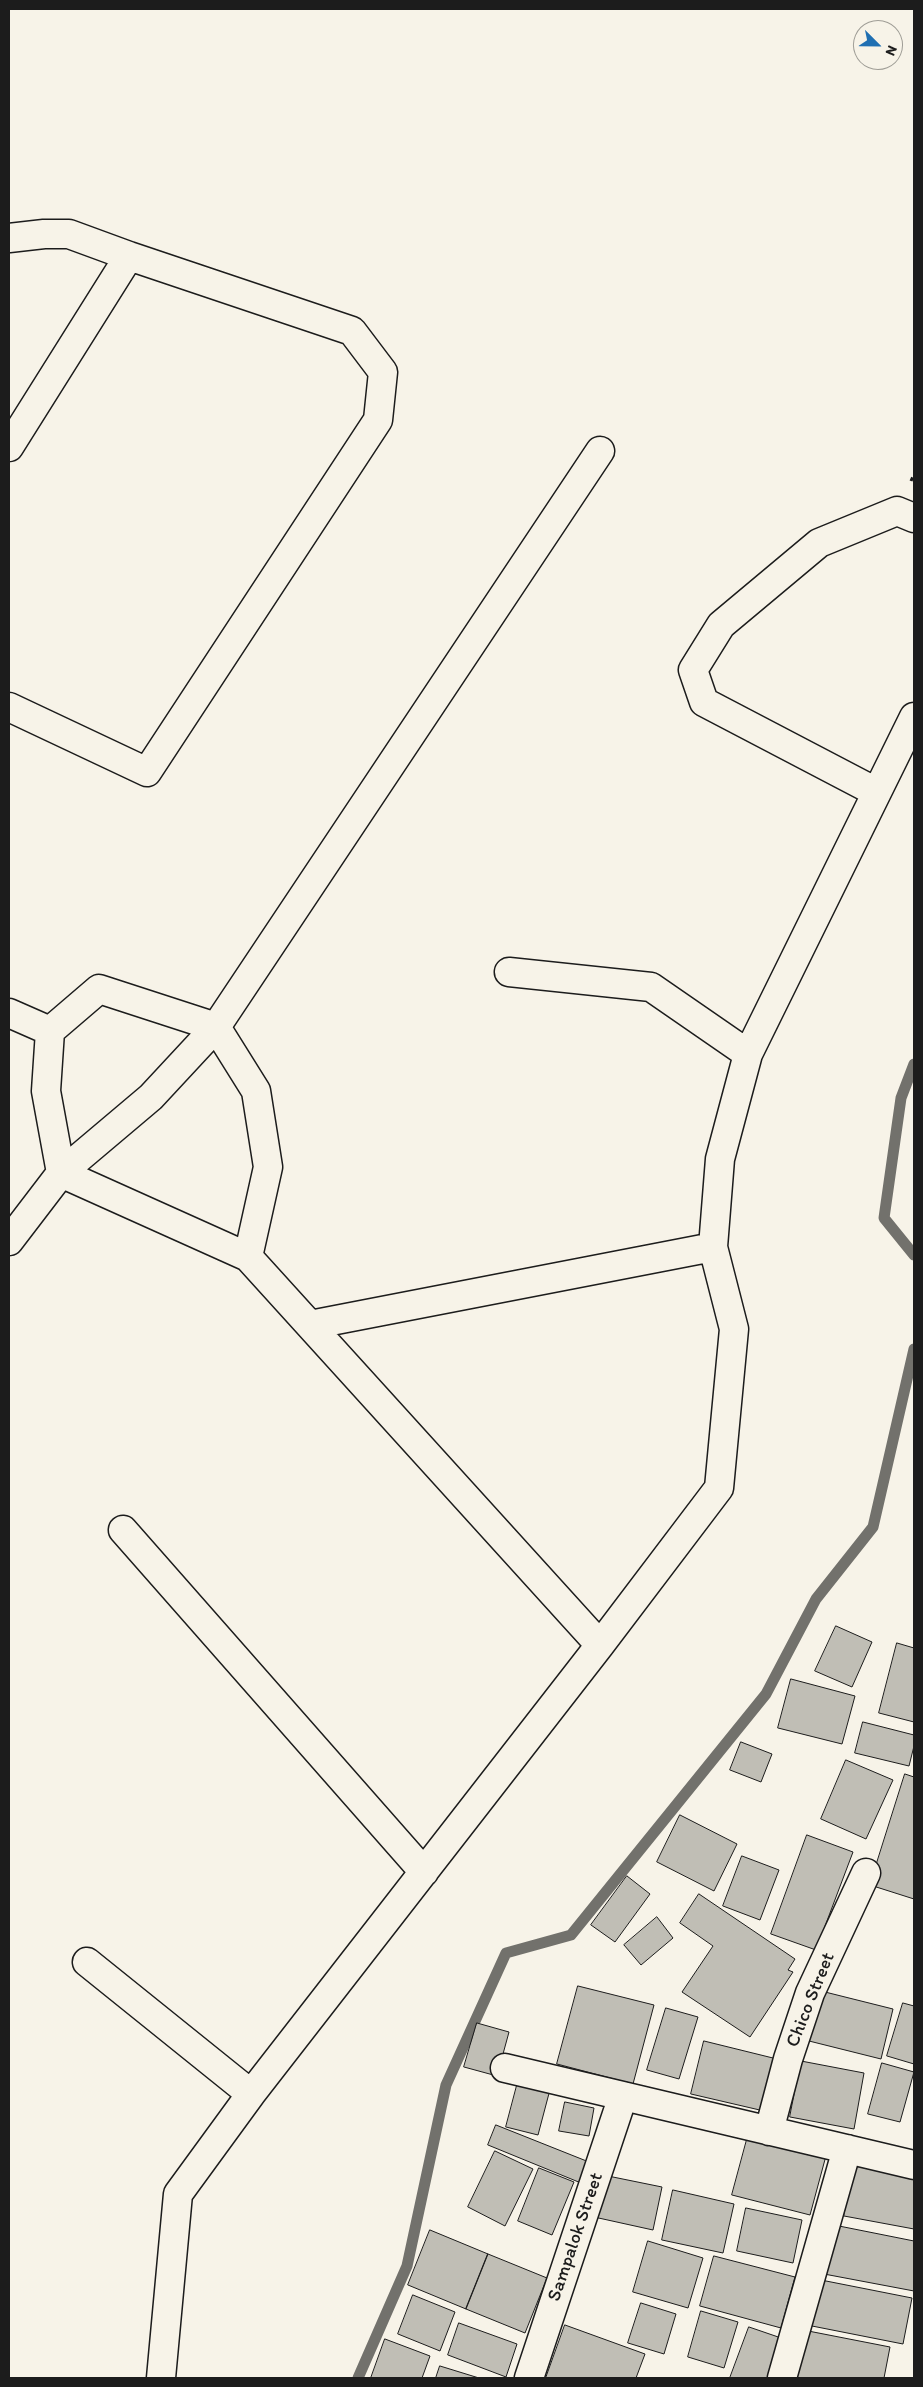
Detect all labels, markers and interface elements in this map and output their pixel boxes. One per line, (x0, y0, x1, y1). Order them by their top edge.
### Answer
north arrow (853, 20, 903, 70)
text: N (882, 43, 901, 58)
street label: Chico Street (782, 1949, 840, 2051)
street label: Sampalok Street (543, 2170, 609, 2304)

